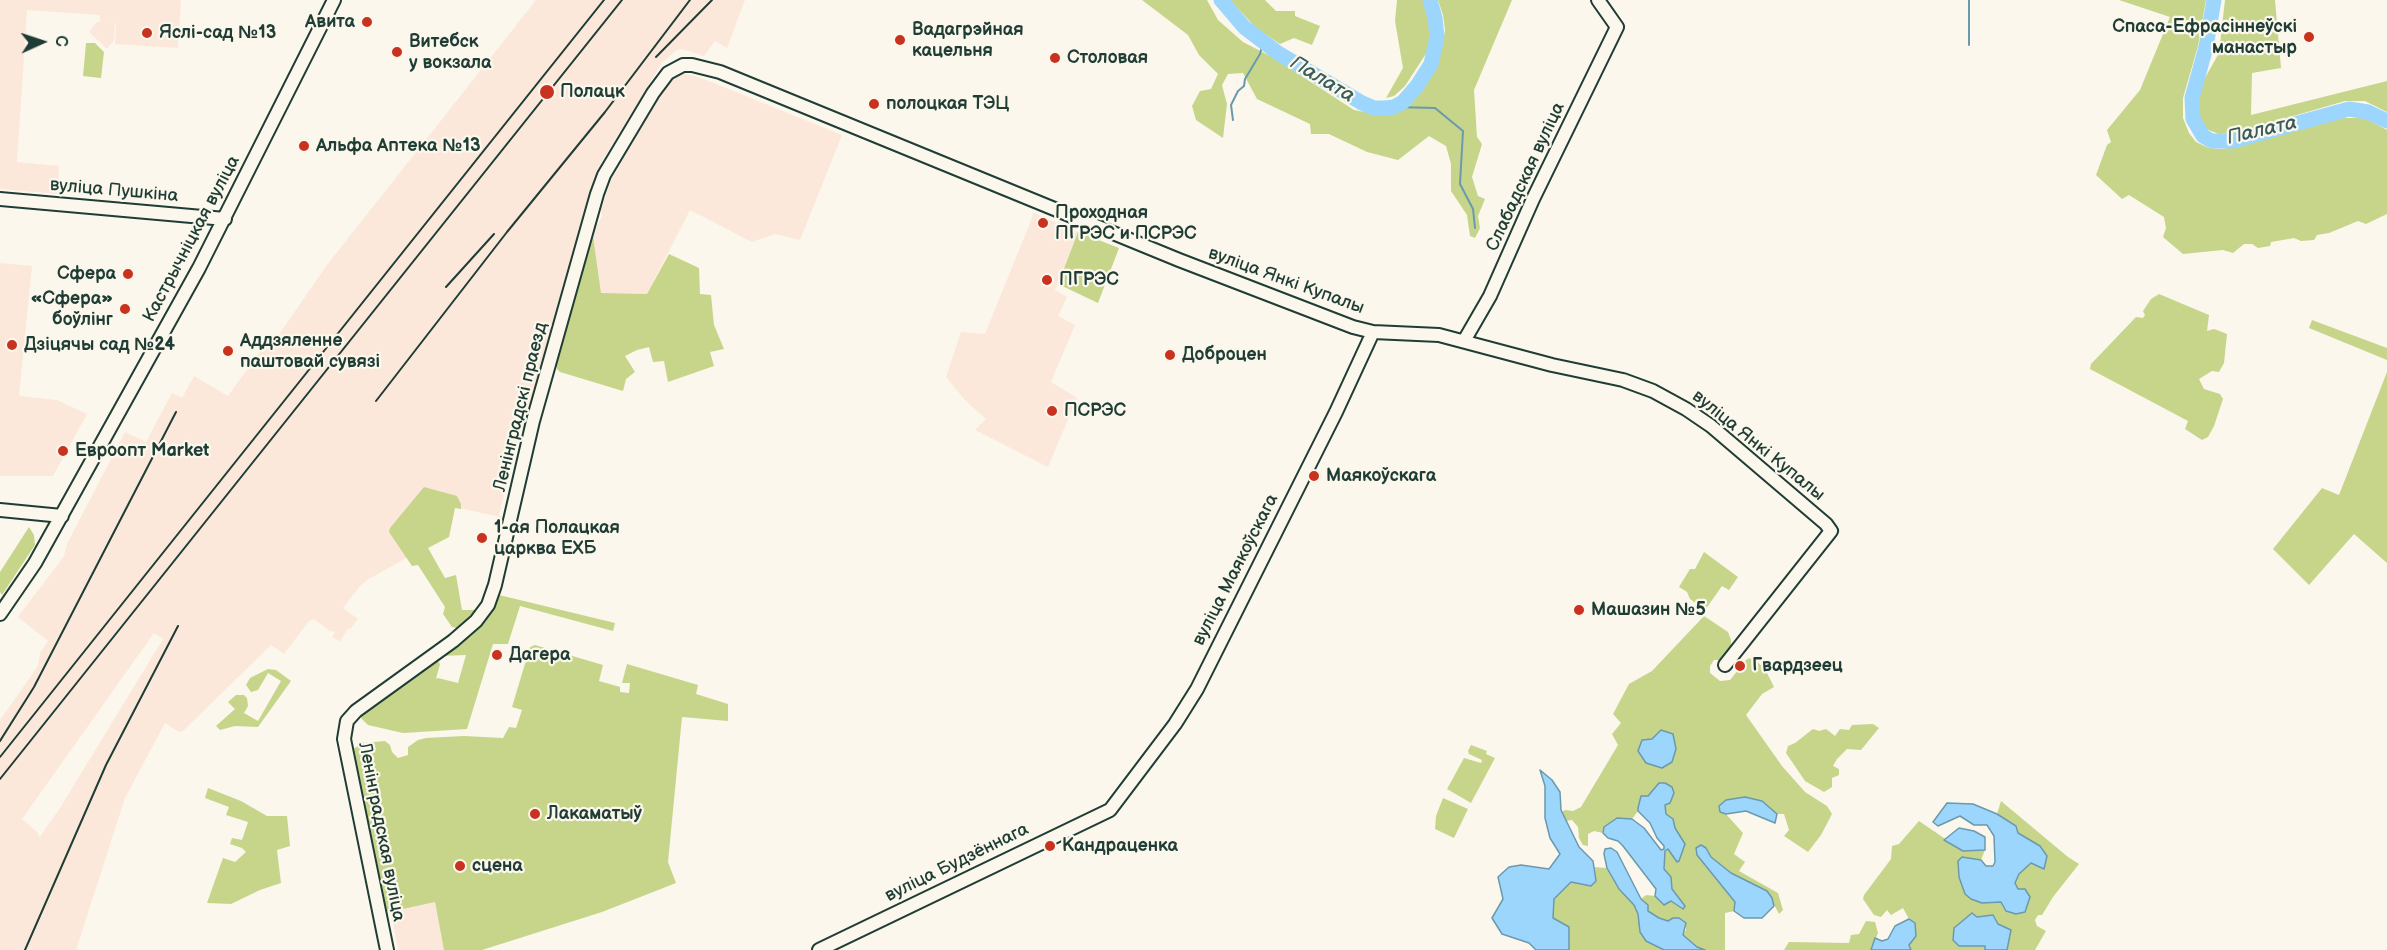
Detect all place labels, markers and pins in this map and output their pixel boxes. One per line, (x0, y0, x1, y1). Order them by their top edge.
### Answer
place label: Авита (305, 11, 355, 33)
marker: Авита (360, 15, 374, 29)
place label: Спаса-Ефрасіннеўскі манастыр (2112, 16, 2297, 58)
place label: Вадагрэйная кацельня (912, 19, 1024, 62)
place label: Яслі-сад №13 (159, 22, 276, 44)
marker: Яслі-сад №13 (140, 26, 154, 40)
marker: Спаса-Ефрасіннеўскі манастыр (2302, 30, 2316, 44)
place label: Витебск у вокзала (409, 31, 491, 74)
marker: Вадагрэйная кацельня (893, 33, 907, 47)
marker: Витебск у вокзала (390, 45, 404, 59)
place label: Столовая (1067, 47, 1148, 69)
marker: Столовая (1048, 51, 1062, 65)
place label: Полацк (560, 81, 625, 103)
marker: Полацк (538, 83, 556, 101)
place label: полоцкая ТЭЦ (886, 93, 1009, 115)
marker: полоцкая ТЭЦ (867, 97, 881, 111)
place label: Альфа Аптека №13 (316, 135, 481, 157)
marker: Альфа Аптека №13 (297, 139, 311, 153)
place label: Проходная ПГРЭС и ПСРЭС (1055, 202, 1197, 244)
marker: Проходная ПГРЭС и ПСРЭС (1036, 216, 1050, 230)
place label: Сфера (57, 263, 116, 285)
marker: Сфера (121, 267, 135, 281)
place label: ПГРЭС (1059, 269, 1119, 291)
marker: ПГРЭС (1040, 273, 1054, 287)
place label: «Сфера» боўлінг (30, 288, 113, 330)
marker: «Сфера» боўлінг (118, 302, 132, 316)
place label: Аддзяленне паштовай сувязі (240, 330, 380, 372)
place label: Дзіцячы сад №24 (24, 334, 175, 356)
marker: Дзіцячы сад №24 (5, 338, 19, 352)
marker: Аддзяленне паштовай сувязі (221, 344, 235, 358)
place label: Доброцен (1182, 344, 1267, 366)
marker: Доброцен (1163, 348, 1177, 362)
place label: ПСРЭС (1064, 400, 1126, 422)
marker: ПСРЭС (1045, 404, 1059, 418)
place label: Евроопт Market (75, 440, 209, 462)
marker: Евроопт Market (56, 444, 70, 458)
place label: Маякоўскага (1326, 465, 1436, 487)
marker: Маякоўскага (1307, 469, 1321, 483)
place label: 1-ая Полацкая царква ЕХБ (494, 517, 620, 560)
marker: 1-ая Полацкая царква ЕХБ (475, 531, 489, 545)
place label: Машазин №5 (1591, 599, 1706, 621)
marker: Машазин №5 (1572, 603, 1586, 617)
place label: Дагера (509, 644, 570, 666)
marker: Дагера (490, 648, 504, 662)
place label: Гвардзеец (1752, 655, 1843, 677)
marker: Гвардзеец (1733, 659, 1747, 673)
place label: Лакаматыў (547, 803, 642, 825)
marker: Лакаматыў (528, 807, 542, 821)
place label: Кандраценка (1062, 835, 1178, 857)
marker: Кандраценка (1043, 839, 1057, 853)
place label: сцена (472, 855, 523, 877)
marker: сцена (453, 859, 467, 873)

